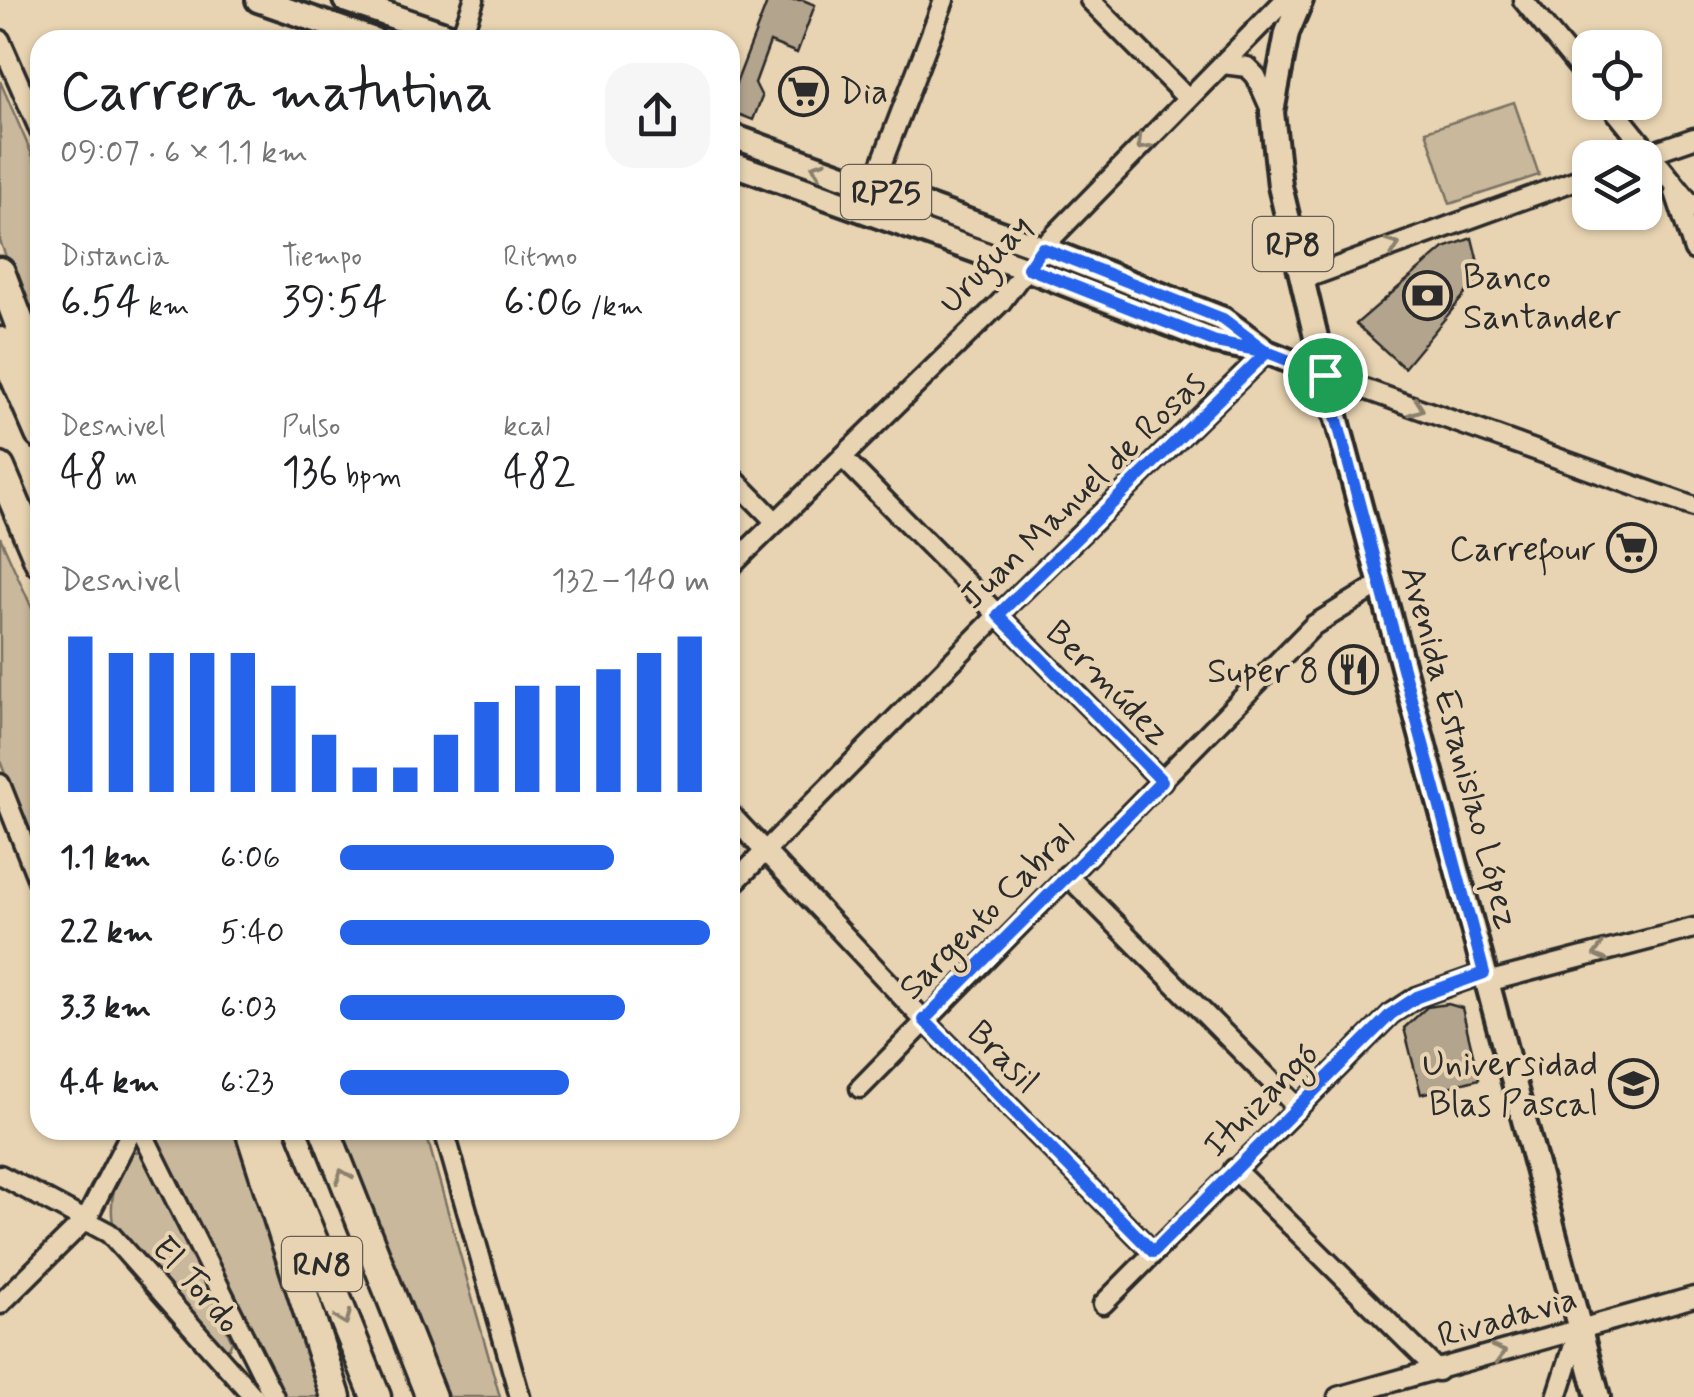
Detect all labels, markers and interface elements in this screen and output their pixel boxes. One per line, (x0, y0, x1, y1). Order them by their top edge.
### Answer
map controls (1572, 30, 1662, 230)
button: locate (1572, 30, 1662, 120)
text: Carrera matutina (60, 58, 493, 130)
button: share (605, 63, 710, 168)
supermarket icon: Dia (778, 65, 830, 117)
place label: Dia (839, 70, 888, 116)
text: 09:07 · 6 × 1.1 km (60, 132, 308, 174)
one-way arrow (1136, 133, 1154, 151)
button: layers (1572, 140, 1662, 230)
one-way arrow (811, 159, 828, 180)
road number: RP25 (841, 165, 931, 219)
street label: Uruguay (928, 205, 1046, 327)
road number: RP8 (1253, 217, 1333, 271)
one-way arrow (1383, 237, 1400, 258)
text: Distancia (60, 239, 169, 276)
text: Tiempo (282, 239, 362, 276)
text: Ritmo (503, 239, 577, 276)
place label: Banco Santander (1463, 255, 1621, 341)
bank icon: Banco Santander (1402, 270, 1454, 322)
text: 6.54 (60, 276, 141, 331)
text: 39:54 (282, 276, 388, 331)
text: 6:06 (503, 276, 583, 331)
text: km (141, 289, 189, 326)
text: /km (583, 289, 643, 326)
pin (1283, 333, 1368, 418)
icon: arrive (1298, 348, 1353, 403)
street label: Juan Manuel de Rosas (951, 361, 1216, 620)
one-way arrow (1408, 396, 1425, 417)
text: Desnivel (60, 409, 166, 446)
text: Pulso (282, 409, 340, 446)
text: kcal (503, 409, 550, 446)
text: 48 (60, 446, 107, 501)
text: 136 (282, 446, 338, 501)
text: 482 (503, 446, 576, 501)
text: m (107, 459, 137, 496)
text: bpm (338, 459, 402, 496)
supermarket icon: Carrefour (1605, 522, 1657, 574)
place label: Carrefour (1449, 527, 1596, 576)
text: Desnivel (60, 560, 181, 602)
text: 132–140 m (551, 560, 710, 602)
street label: Avenida Estanislao López (1388, 561, 1530, 934)
street label: Bermúdez (1035, 611, 1180, 756)
restaurant icon: Super 8 (1328, 644, 1380, 696)
place label: Super 8 (1207, 649, 1319, 695)
street label: Sargento Cabral (889, 814, 1088, 1013)
text: 1.1 km (60, 837, 151, 879)
text: 6:06 (220, 837, 281, 879)
text: 2.2 km (60, 912, 153, 954)
text: 5:40 (220, 912, 285, 954)
one-way arrow (1592, 941, 1609, 962)
text: 3.3 km (60, 987, 151, 1029)
text: 6:03 (220, 987, 276, 1029)
street label: Brasil (956, 1011, 1049, 1104)
street label: Ituizangó (1194, 1033, 1331, 1170)
place label: Universidad Blas Pascal (1422, 1042, 1598, 1128)
school or university icon: Universidad Blas Pascal (1607, 1057, 1659, 1109)
text: 4.4 km (60, 1062, 159, 1104)
text: 6:23 (220, 1062, 274, 1104)
one-way arrow (335, 1169, 355, 1186)
street label: El Tordo (141, 1227, 250, 1344)
road number: RN8 (282, 1237, 362, 1291)
street label: Rivadavia (1433, 1276, 1583, 1360)
one-way arrow (333, 1308, 353, 1326)
one-way arrow (1490, 1343, 1508, 1364)

